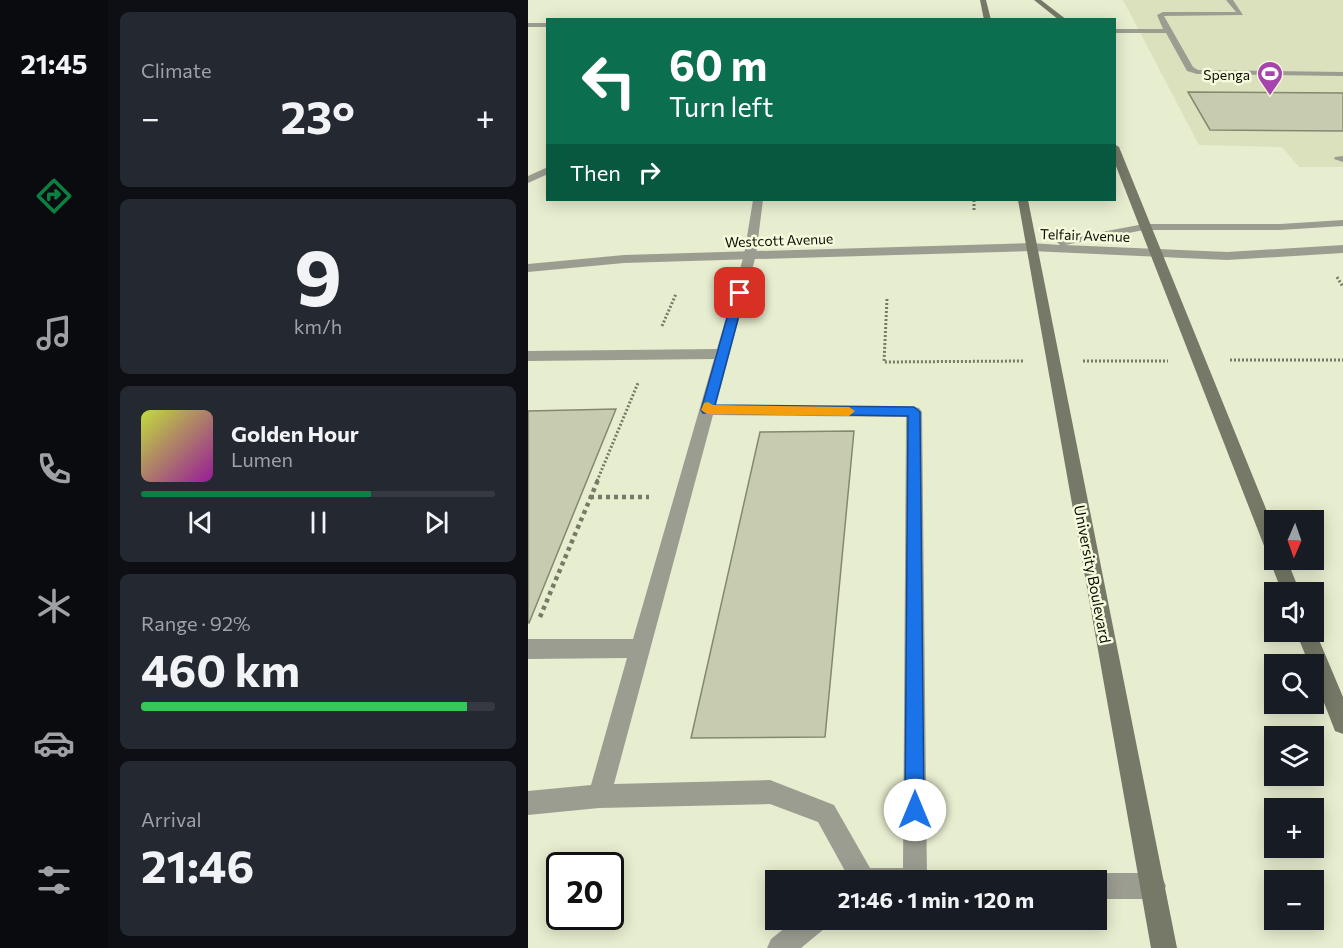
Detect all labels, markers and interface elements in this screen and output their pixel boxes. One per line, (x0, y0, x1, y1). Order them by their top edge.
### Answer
text: 60 m (669, 38, 768, 90)
icon: left (570, 42, 648, 120)
text: 21:45 (20, 47, 88, 80)
text: Climate (141, 58, 211, 82)
sports icon: Spenga (1255, 59, 1285, 97)
place label: Spenga (1203, 66, 1250, 83)
text: 23° (281, 88, 355, 143)
text: Turn left (669, 90, 773, 123)
text: − (141, 96, 160, 137)
text: + (476, 96, 495, 137)
icon: right (633, 156, 666, 189)
text: Then (570, 159, 621, 186)
icon: directions (33, 175, 75, 217)
street label: Telfair Avenue (1040, 225, 1130, 245)
text: 9 (294, 227, 342, 322)
street label: Westcott Avenue (724, 230, 834, 250)
pin (714, 267, 765, 318)
icon: arrive (723, 276, 756, 309)
icon: music (33, 312, 75, 354)
text: km/h (294, 314, 342, 338)
text: Golden Hour (231, 420, 359, 447)
text: Lumen (231, 447, 293, 471)
icon: phone (33, 448, 75, 490)
street label: University Boulevard (1071, 503, 1115, 645)
icon: previous (184, 506, 217, 539)
icon: pause (302, 506, 335, 539)
icon: next (420, 506, 453, 539)
north arrow (1264, 510, 1324, 570)
map controls (1264, 510, 1324, 930)
button: sound (1264, 582, 1324, 642)
icon: climate (33, 585, 75, 627)
text: Range · 92% (141, 611, 251, 635)
text: 460 km (141, 641, 300, 696)
button: search (1264, 654, 1324, 714)
icon: car (33, 722, 75, 764)
button: layers (1264, 726, 1324, 786)
position arrow (883, 778, 947, 842)
button: + (1264, 798, 1324, 858)
text: Arrival (141, 807, 202, 831)
text: 21:46 (141, 837, 254, 892)
speed limit sign: 20 (546, 852, 624, 930)
icon: filters (33, 859, 75, 901)
button: − (1264, 870, 1324, 930)
text: 21:46 · 1 min · 120 m (838, 886, 1034, 913)

